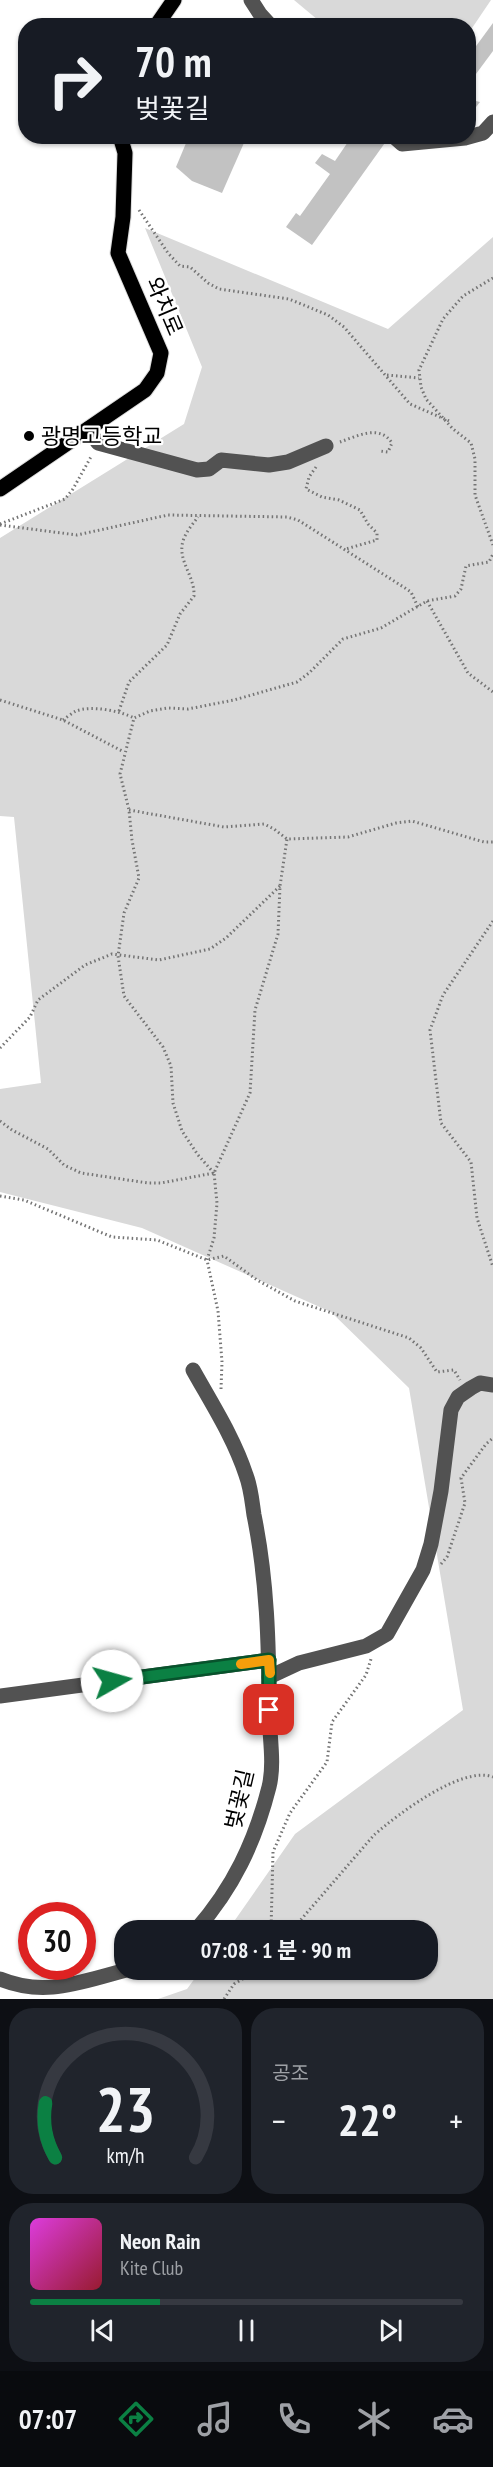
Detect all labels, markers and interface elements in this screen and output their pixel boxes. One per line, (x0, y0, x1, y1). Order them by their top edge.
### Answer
text: 70 m (135, 34, 212, 89)
icon: right (36, 42, 114, 120)
text: 벚꽃길 (135, 91, 210, 125)
street label: 와치로 (140, 273, 190, 339)
place label: 광명고등학교 (41, 422, 162, 450)
marker: 광명고등학교 (22, 429, 36, 443)
position arrow (80, 1649, 144, 1713)
pin (243, 1684, 294, 1735)
icon: arrive (252, 1693, 285, 1726)
street label: 벚꽃길 (219, 1766, 259, 1832)
speed limit sign: 30 (18, 1902, 96, 1980)
text: 07:08 · 1 분 · 90 m (201, 1936, 351, 1964)
text: 공조 (272, 2060, 309, 2086)
text: 23 (96, 2068, 155, 2149)
text: 22° (338, 2090, 397, 2148)
text: − (272, 2099, 286, 2142)
text: + (449, 2099, 463, 2142)
text: km/h (106, 2141, 145, 2169)
text: Neon Rain (120, 2227, 200, 2255)
text: Kite Club (120, 2255, 183, 2281)
icon: previous (86, 2314, 119, 2347)
icon: pause (230, 2314, 263, 2347)
icon: next (374, 2314, 407, 2347)
icon: directions (115, 2398, 157, 2440)
icon: music (194, 2398, 236, 2440)
icon: phone (273, 2398, 315, 2440)
icon: climate (353, 2398, 395, 2440)
icon: car (432, 2398, 474, 2440)
text: 07:07 (19, 2402, 77, 2436)

